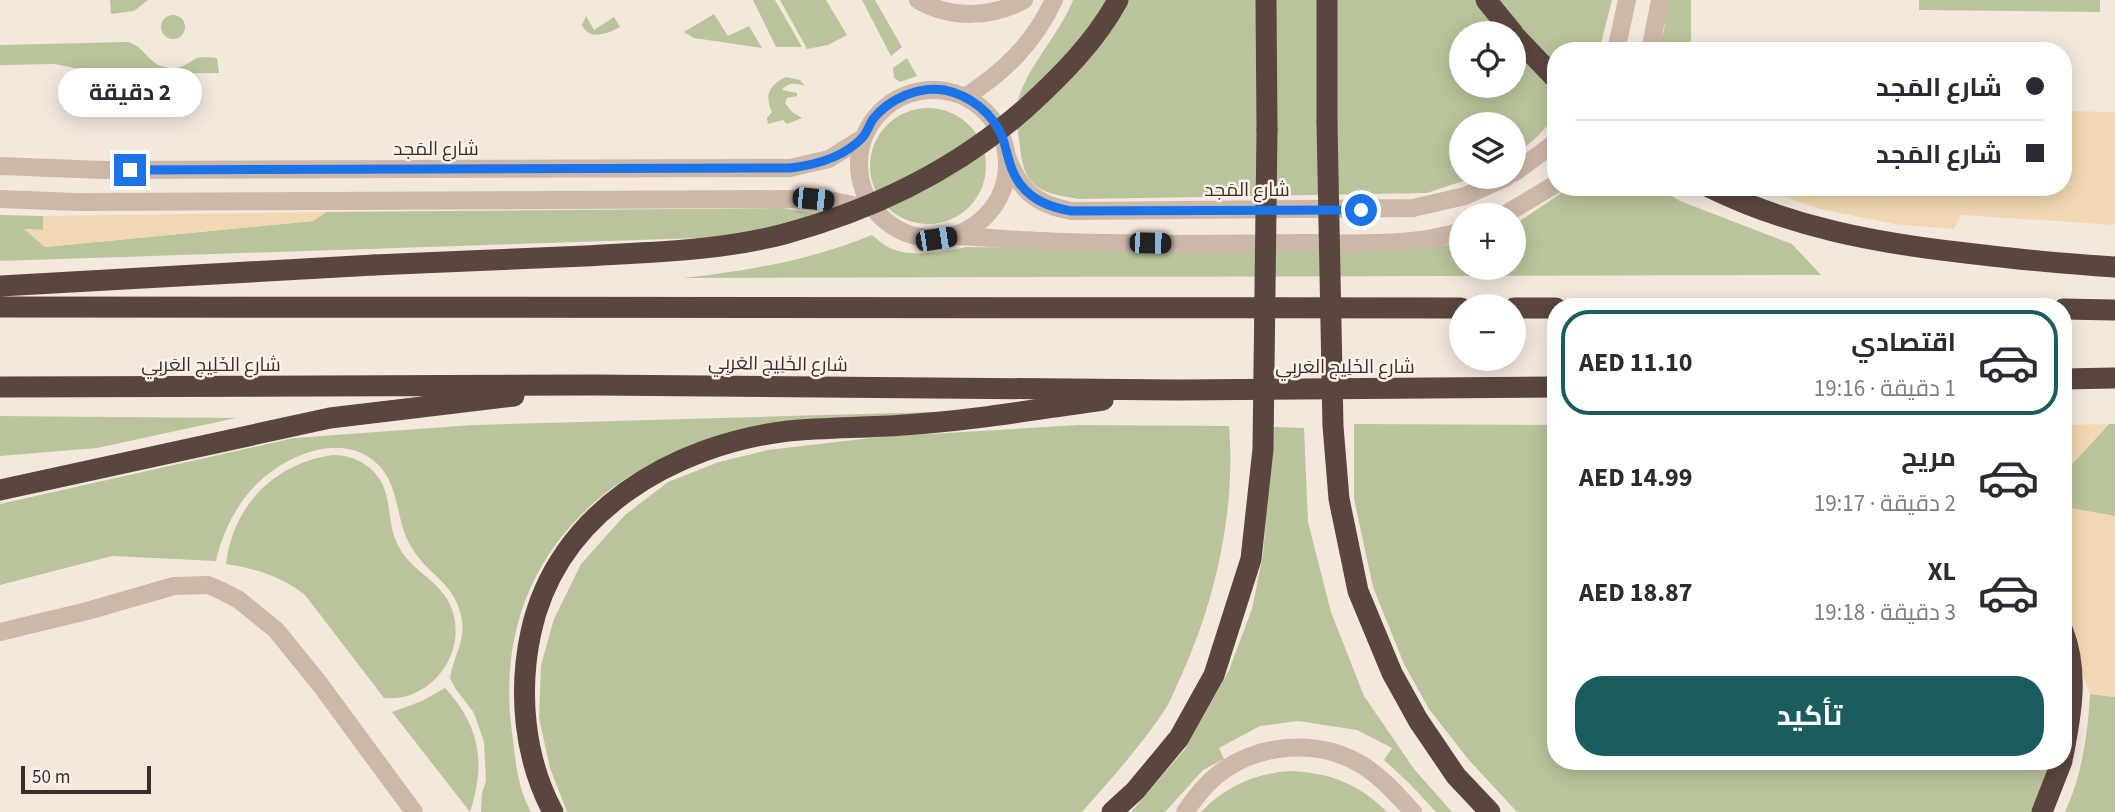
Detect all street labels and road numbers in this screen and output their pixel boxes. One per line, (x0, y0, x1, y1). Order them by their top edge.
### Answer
street label: شارع المَجد (393, 136, 479, 163)
street label: شارع المَجد (1204, 177, 1290, 204)
street label: شارع الخَلِيج العَربِي (708, 350, 848, 379)
street label: شارع الخَلِيج العَربِي (141, 352, 281, 379)
street label: شارع الخَلِيج العَربِي (1275, 354, 1415, 381)

